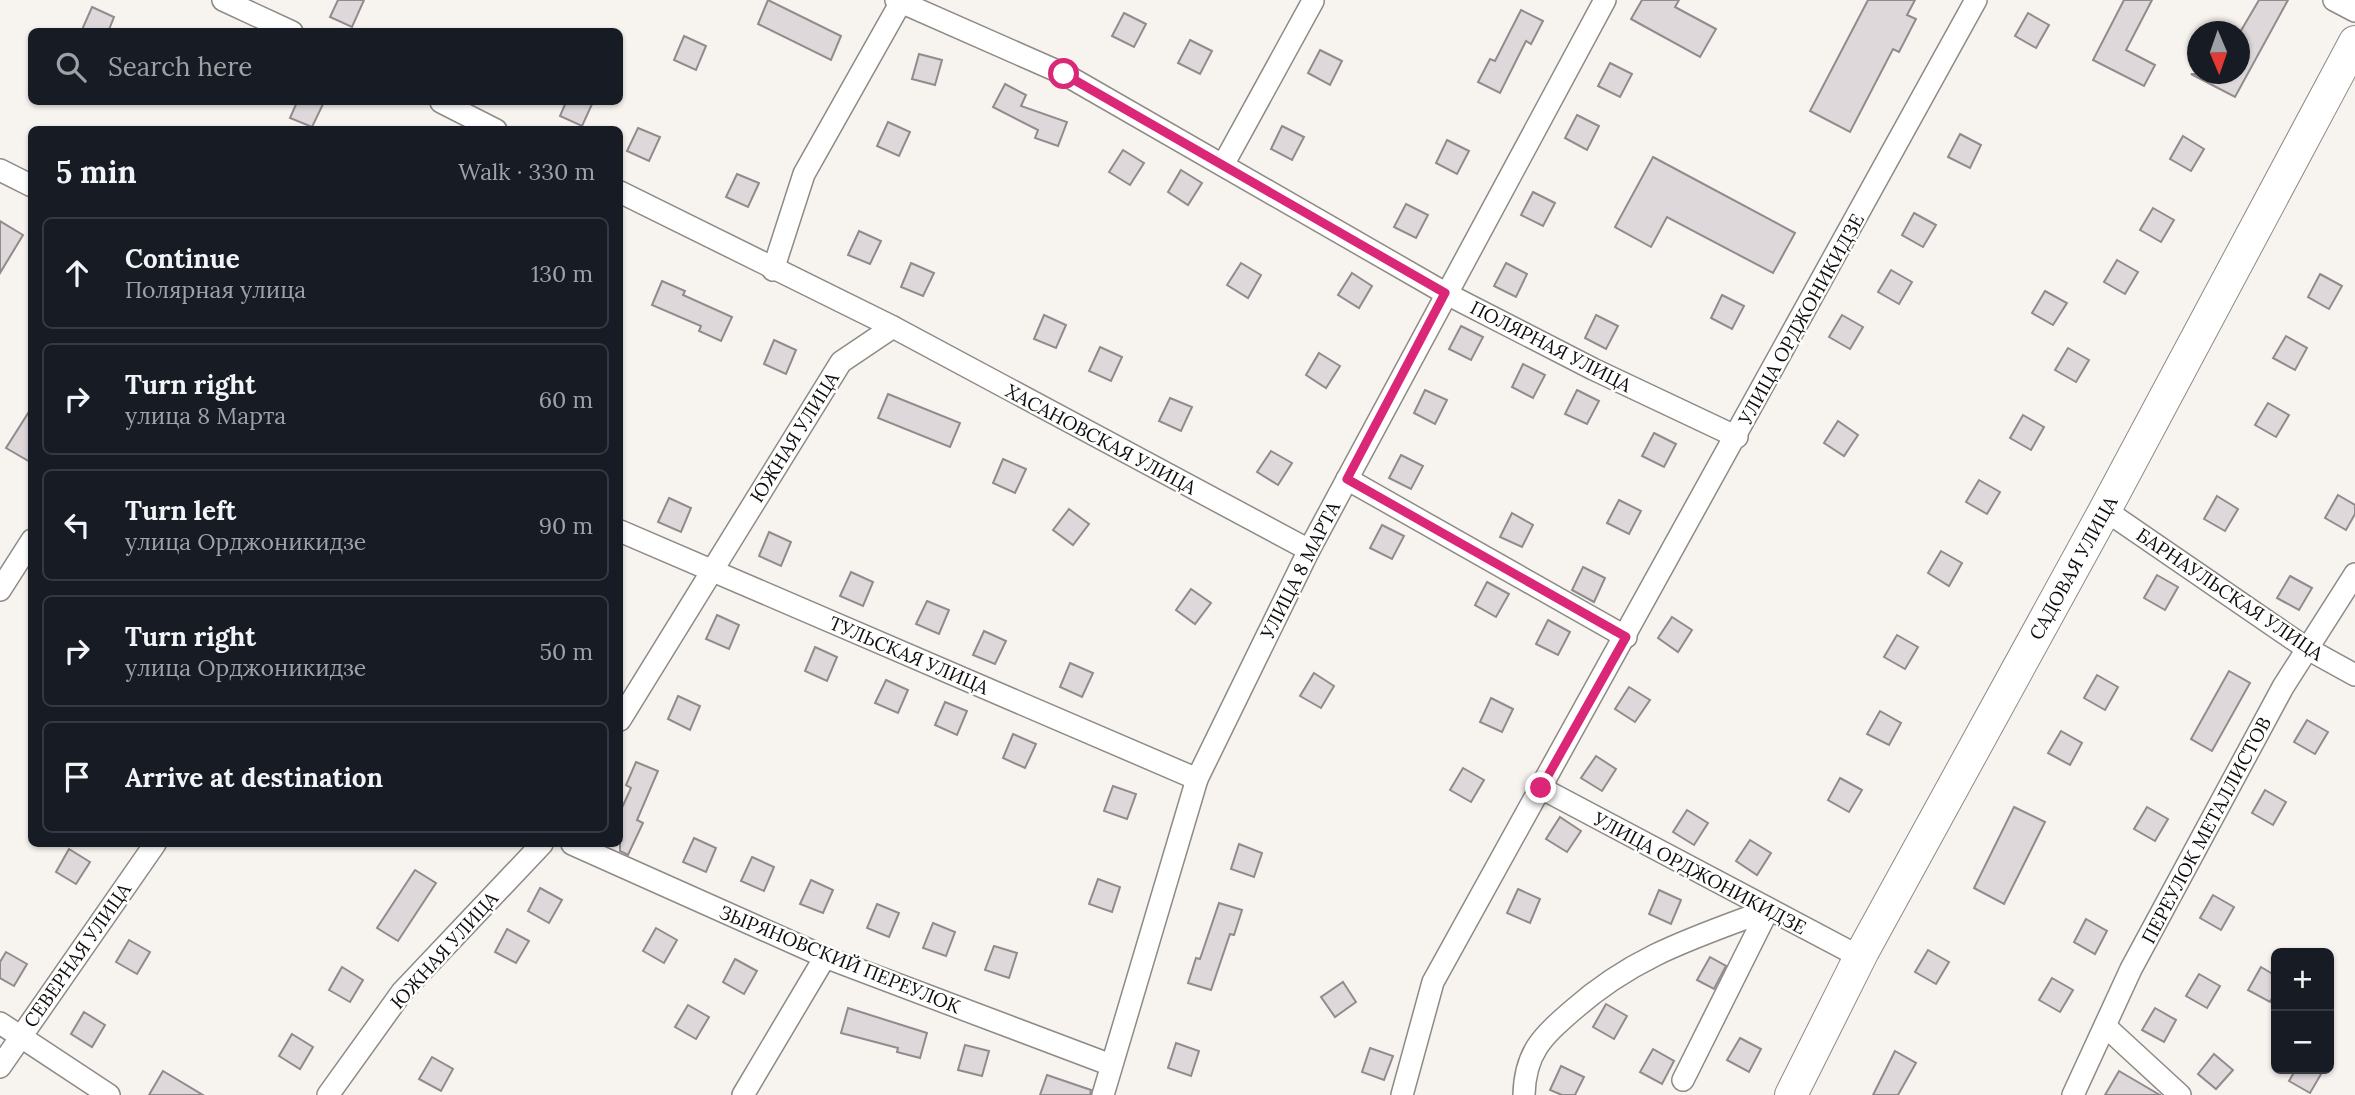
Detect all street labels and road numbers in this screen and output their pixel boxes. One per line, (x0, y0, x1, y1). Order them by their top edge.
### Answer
street label: УЛИЦА ОРДЖОНИКИДЗЕ (1732, 209, 1869, 430)
street label: ПОЛЯРНАЯ УЛИЦА (1466, 295, 1637, 397)
street label: ЮЖНАЯ УЛИЦА (744, 366, 844, 507)
street label: ХАСАНОВСКАЯ УЛИЦА (1002, 379, 1201, 500)
street label: САДОВАЯ УЛИЦА (2024, 491, 2123, 644)
street label: УЛИЦА 8 МАРТА (1255, 496, 1346, 644)
street label: БАРНАУЛЬСКАЯ УЛИЦА (2132, 522, 2329, 666)
street label: ТУЛЬСКАЯ УЛИЦА (826, 611, 993, 700)
street label: ПЕРЕУЛОК МЕТАЛЛИСТОВ (2136, 712, 2276, 948)
street label: УЛИЦА ОРДЖОНИКИДЗЕ (1589, 806, 1811, 939)
street label: СЕВЕРНАЯ УЛИЦА (18, 877, 136, 1032)
street label: ЮЖНАЯ УЛИЦА (385, 886, 504, 1013)
street label: ЗЫРЯНОВСКИЙ ПЕРЕУЛОК (716, 900, 964, 1018)

